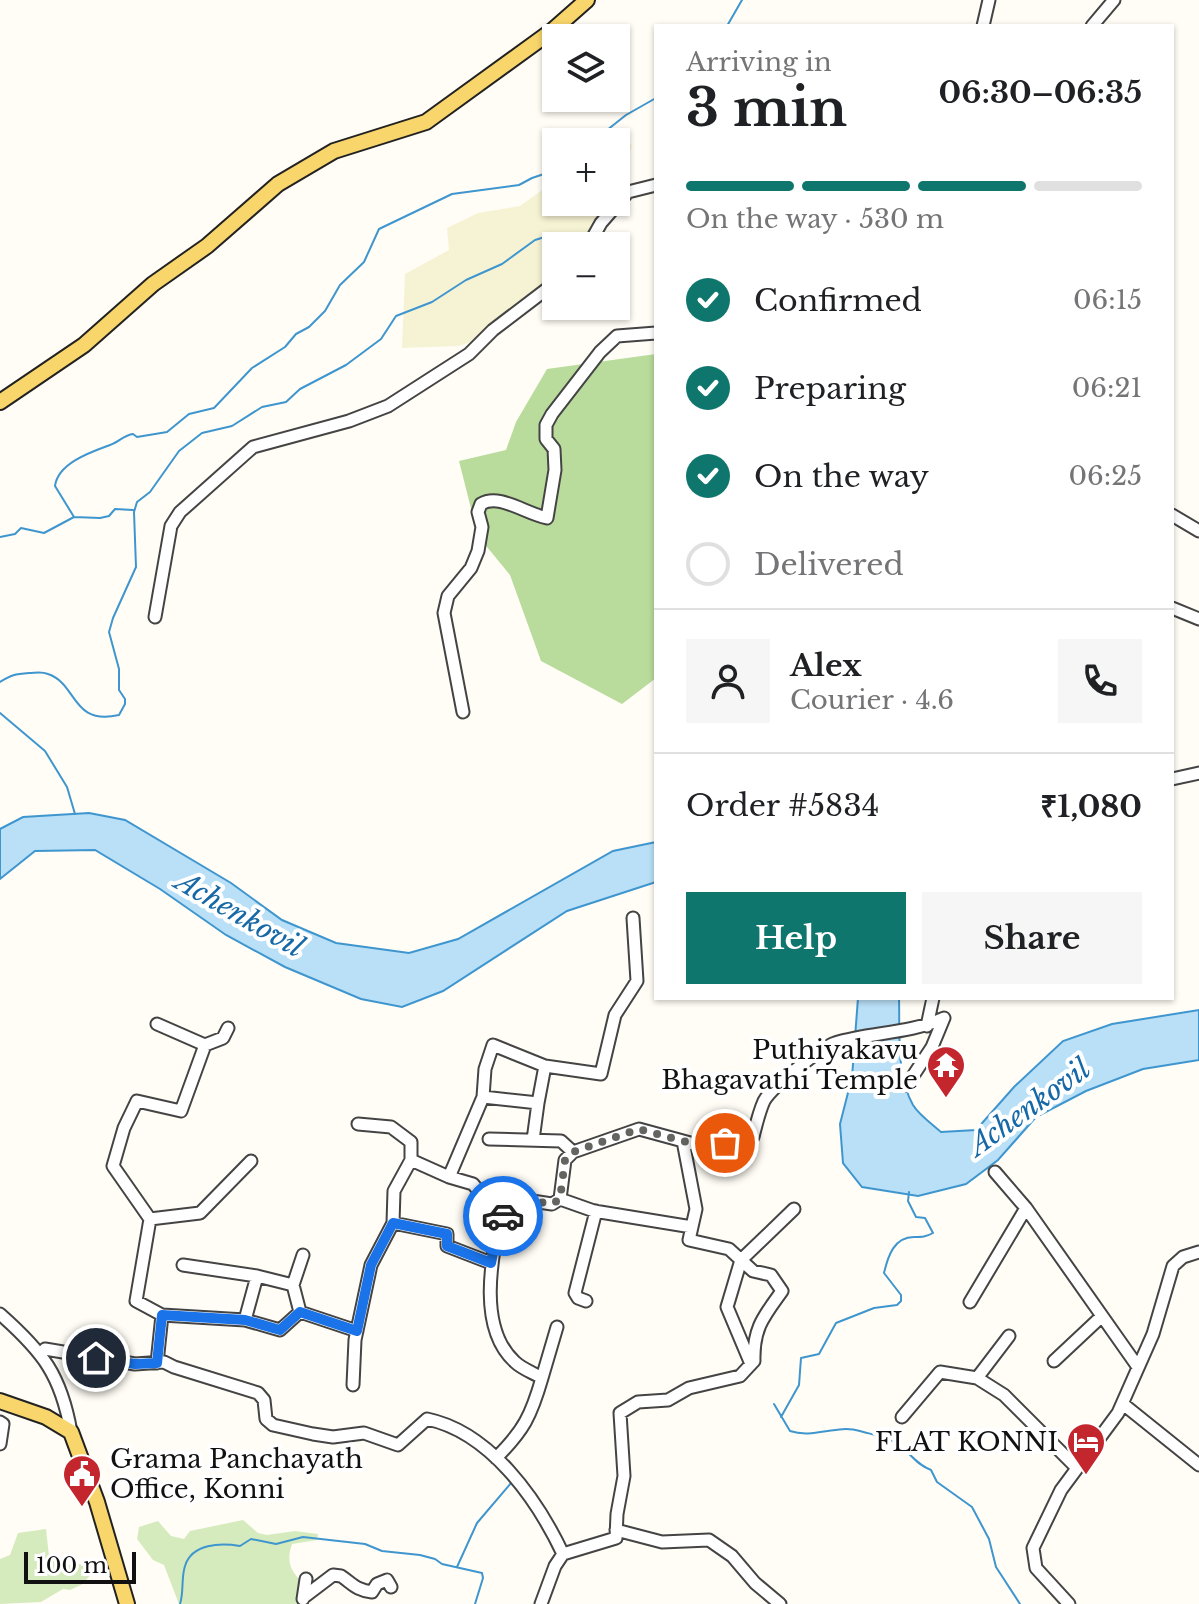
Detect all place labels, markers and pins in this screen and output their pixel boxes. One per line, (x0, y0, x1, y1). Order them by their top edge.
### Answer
place label: Puthiyakavu Bhagavathi Temple (661, 1034, 918, 1096)
temple icon: Puthiyakavu Bhagavathi Temple (925, 1044, 967, 1099)
pin (691, 1109, 759, 1177)
pin (62, 1324, 130, 1392)
hotel icon: FLAT KONNI (1065, 1421, 1107, 1476)
place label: FLAT KONNI (875, 1426, 1058, 1458)
place label: Grama Panchayath Office, Konni (110, 1443, 363, 1505)
public building icon: Grama Panchayath Office, Konni (61, 1453, 103, 1508)

